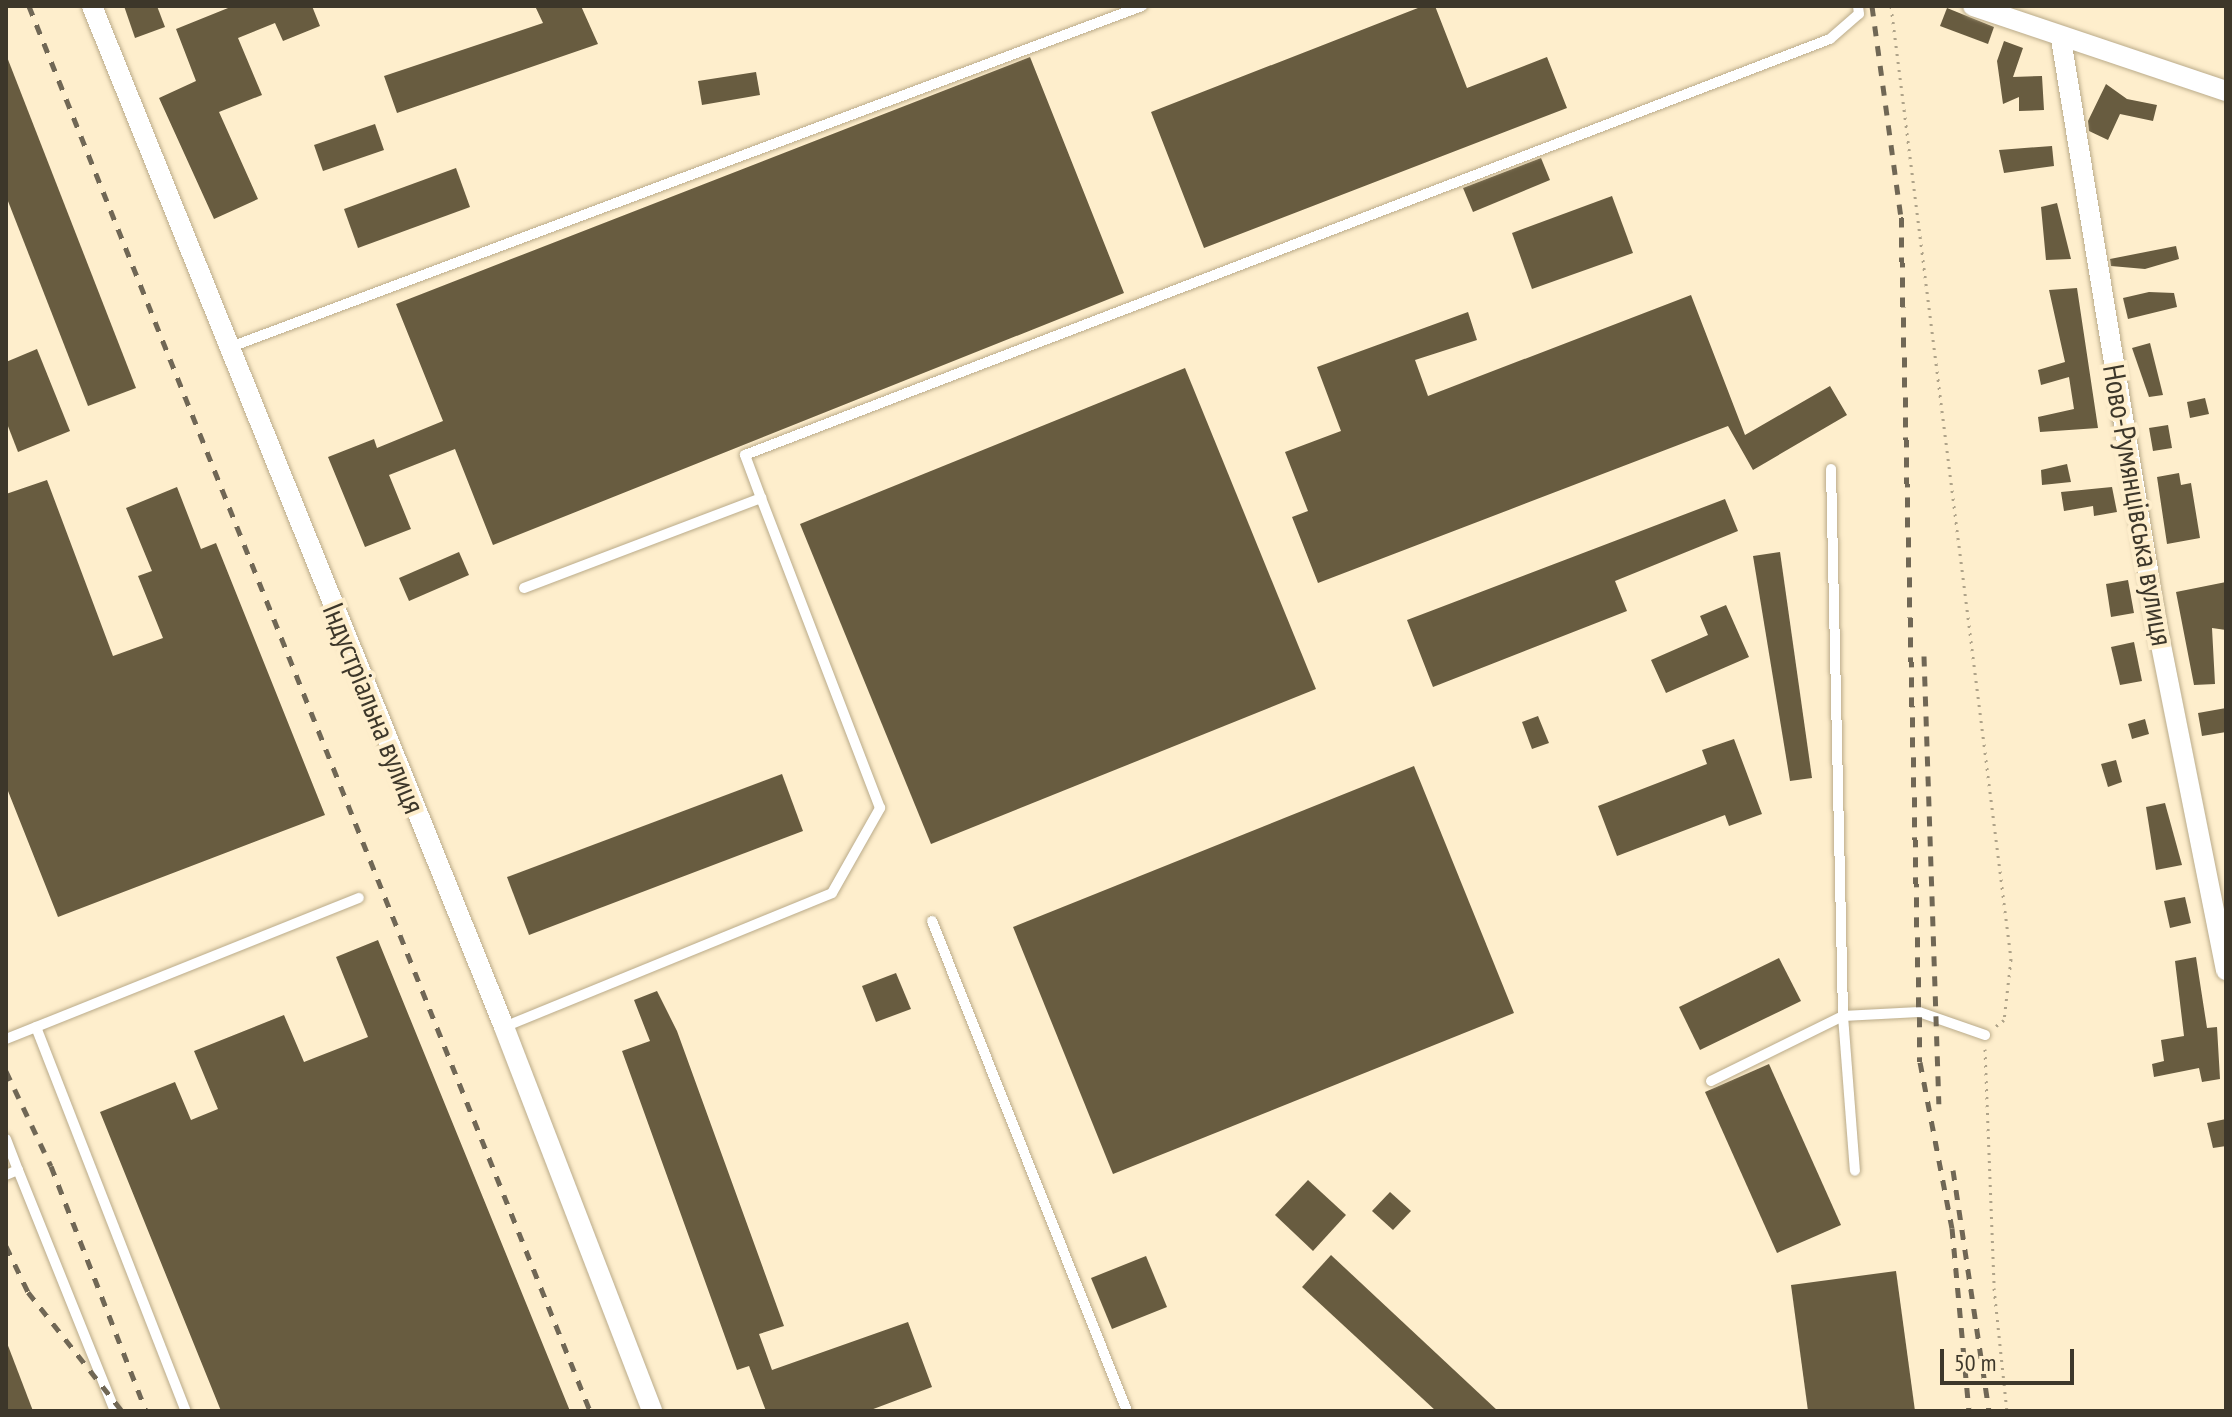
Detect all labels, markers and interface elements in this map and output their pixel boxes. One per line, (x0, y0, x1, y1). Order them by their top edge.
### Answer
street label: Ново-Румянцівська вулиця (2096, 362, 2180, 648)
street label: Індустріальна вулиця (315, 597, 433, 819)
scale bar (1944, 1333, 2078, 1383)
text: 50 m (1954, 1347, 1996, 1378)

